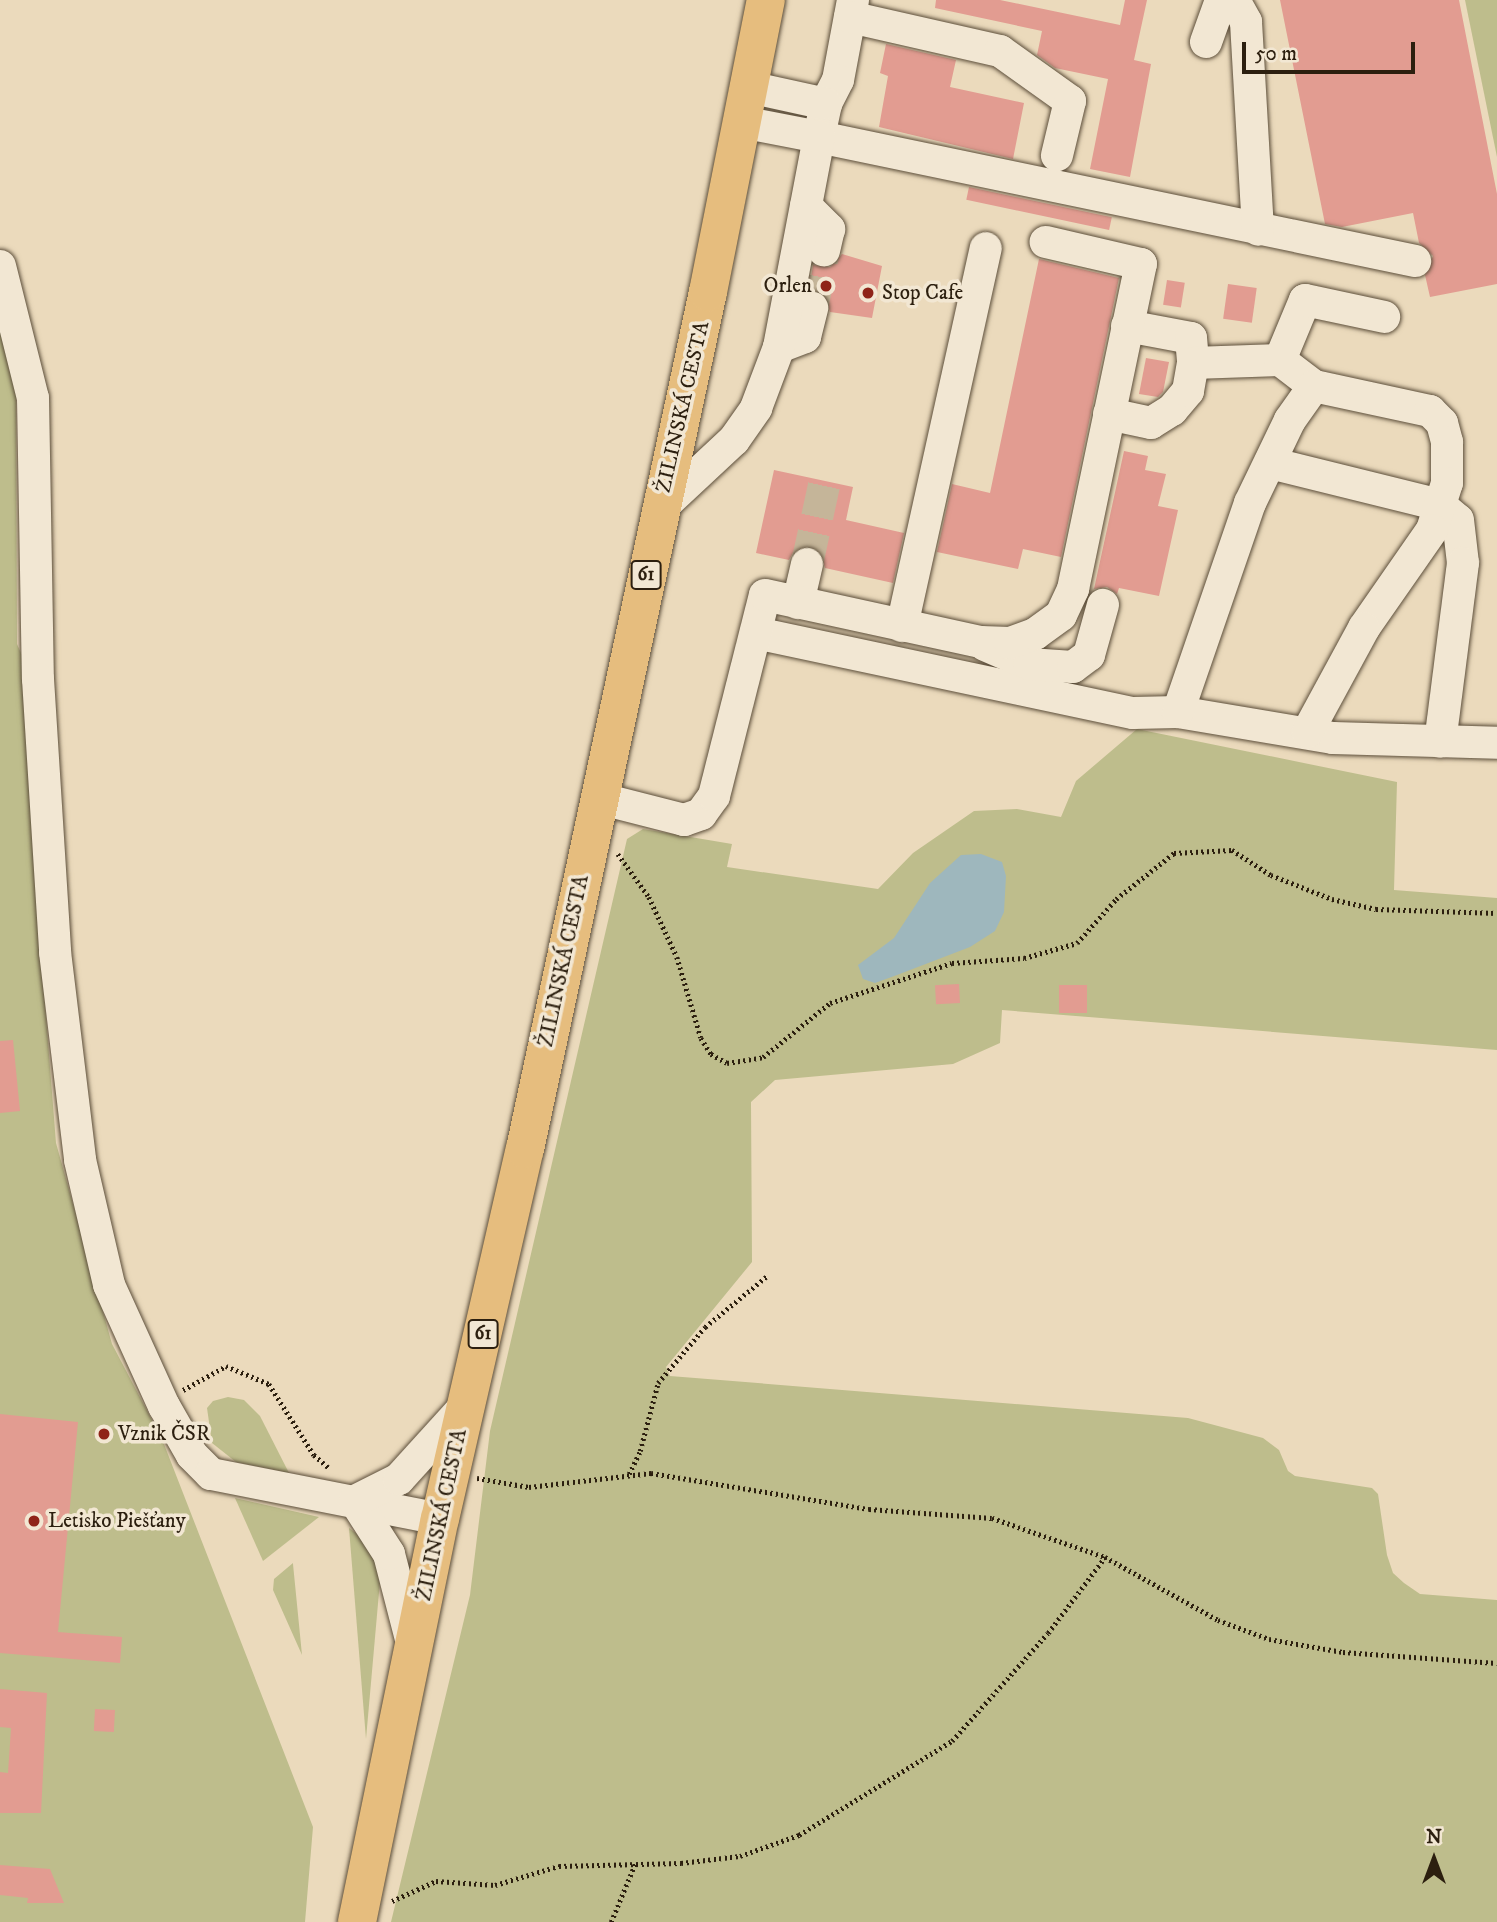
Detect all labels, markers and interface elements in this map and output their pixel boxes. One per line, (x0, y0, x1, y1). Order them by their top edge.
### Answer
scale bar (1245, 28, 1418, 72)
text: 50 m (1255, 41, 1297, 67)
place label: Orlen (764, 273, 812, 299)
marker: Orlen (818, 278, 834, 294)
place label: Stop Cafe (882, 280, 963, 306)
marker: Stop Cafe (860, 285, 876, 301)
street label: ŽILINSKÁ CESTA (651, 319, 715, 495)
road number: 61 (630, 560, 662, 590)
street label: ŽILINSKÁ CESTA (533, 873, 595, 1049)
road number: 61 (467, 1318, 499, 1350)
place label: Vznik ČSR (118, 1421, 210, 1447)
marker: Vznik ČSR (96, 1426, 112, 1442)
street label: ŽILINSKÁ CESTA (411, 1427, 473, 1603)
place label: Letisko Piešťany (48, 1508, 186, 1534)
marker: Letisko Piešťany (26, 1513, 42, 1529)
north arrow (1399, 1824, 1469, 1894)
text: N (1426, 1826, 1442, 1849)

